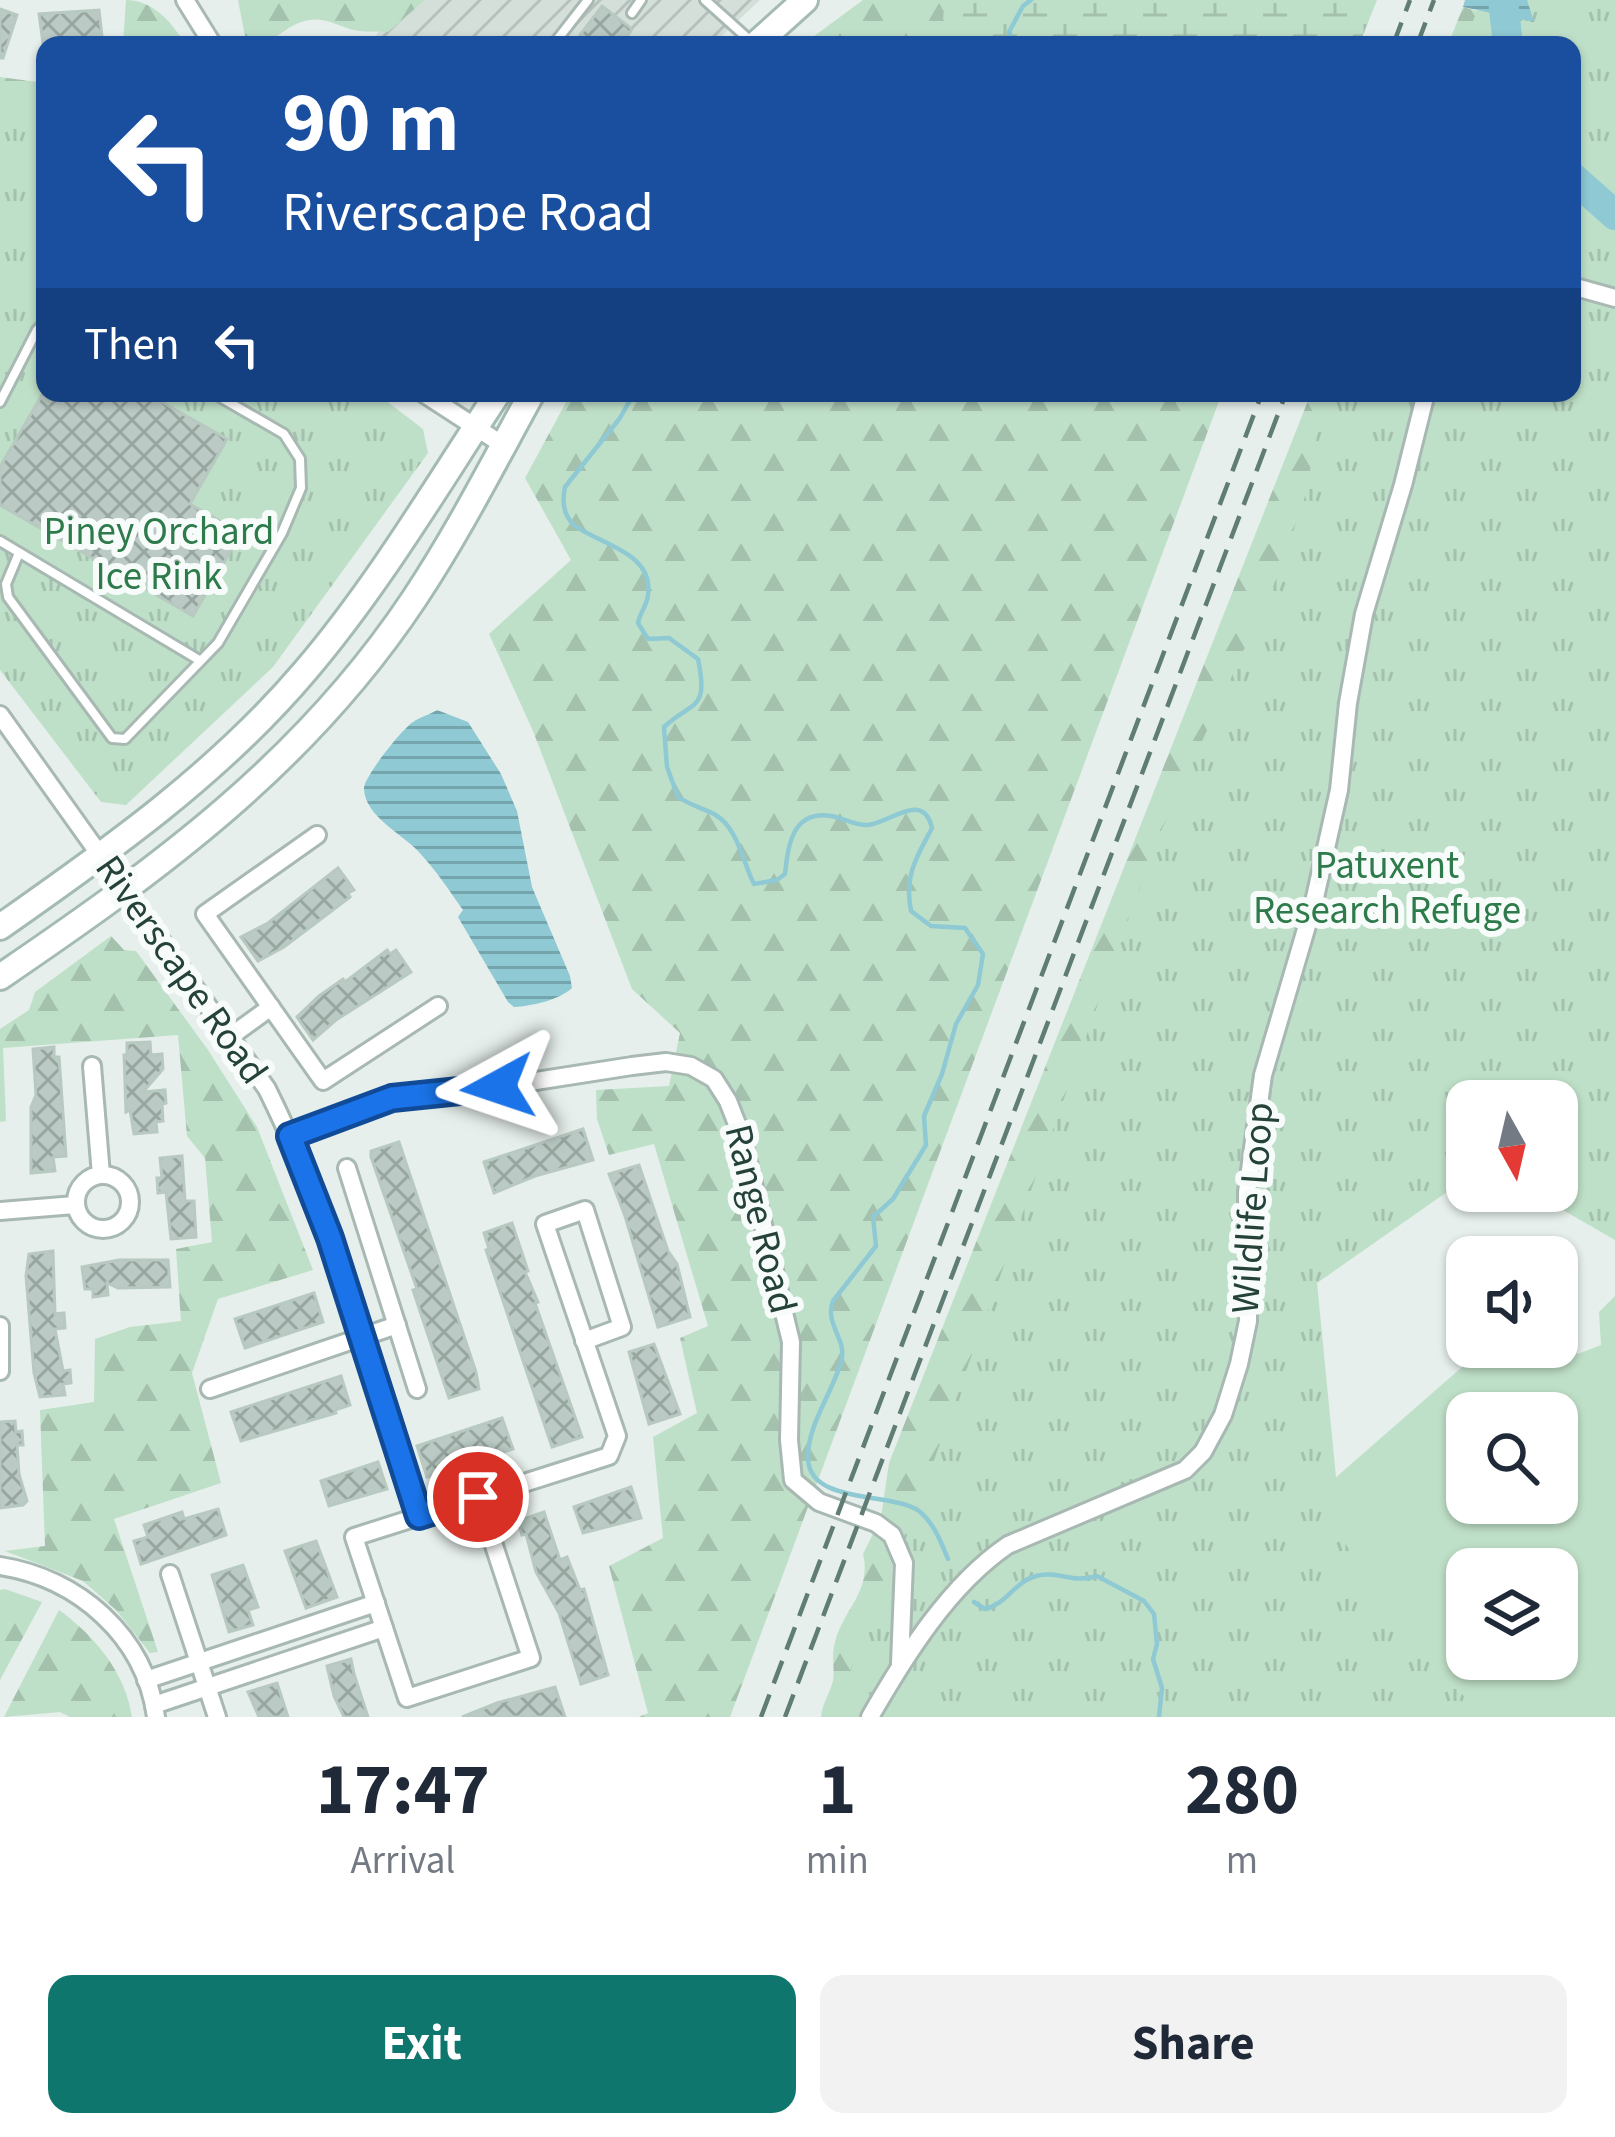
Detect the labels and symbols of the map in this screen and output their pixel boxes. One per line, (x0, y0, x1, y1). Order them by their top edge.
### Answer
park label: Piney Orchard Ice Rink (43, 504, 275, 605)
park label: Patuxent Research Refuge (1253, 838, 1521, 939)
street label: Riverscape Road (81, 844, 281, 1096)
position arrow (435, 1024, 561, 1150)
north arrow (1446, 1080, 1578, 1212)
street label: Wildlife Loop (1218, 1100, 1288, 1316)
street label: Range Road (709, 1119, 811, 1319)
pin (427, 1446, 529, 1548)

